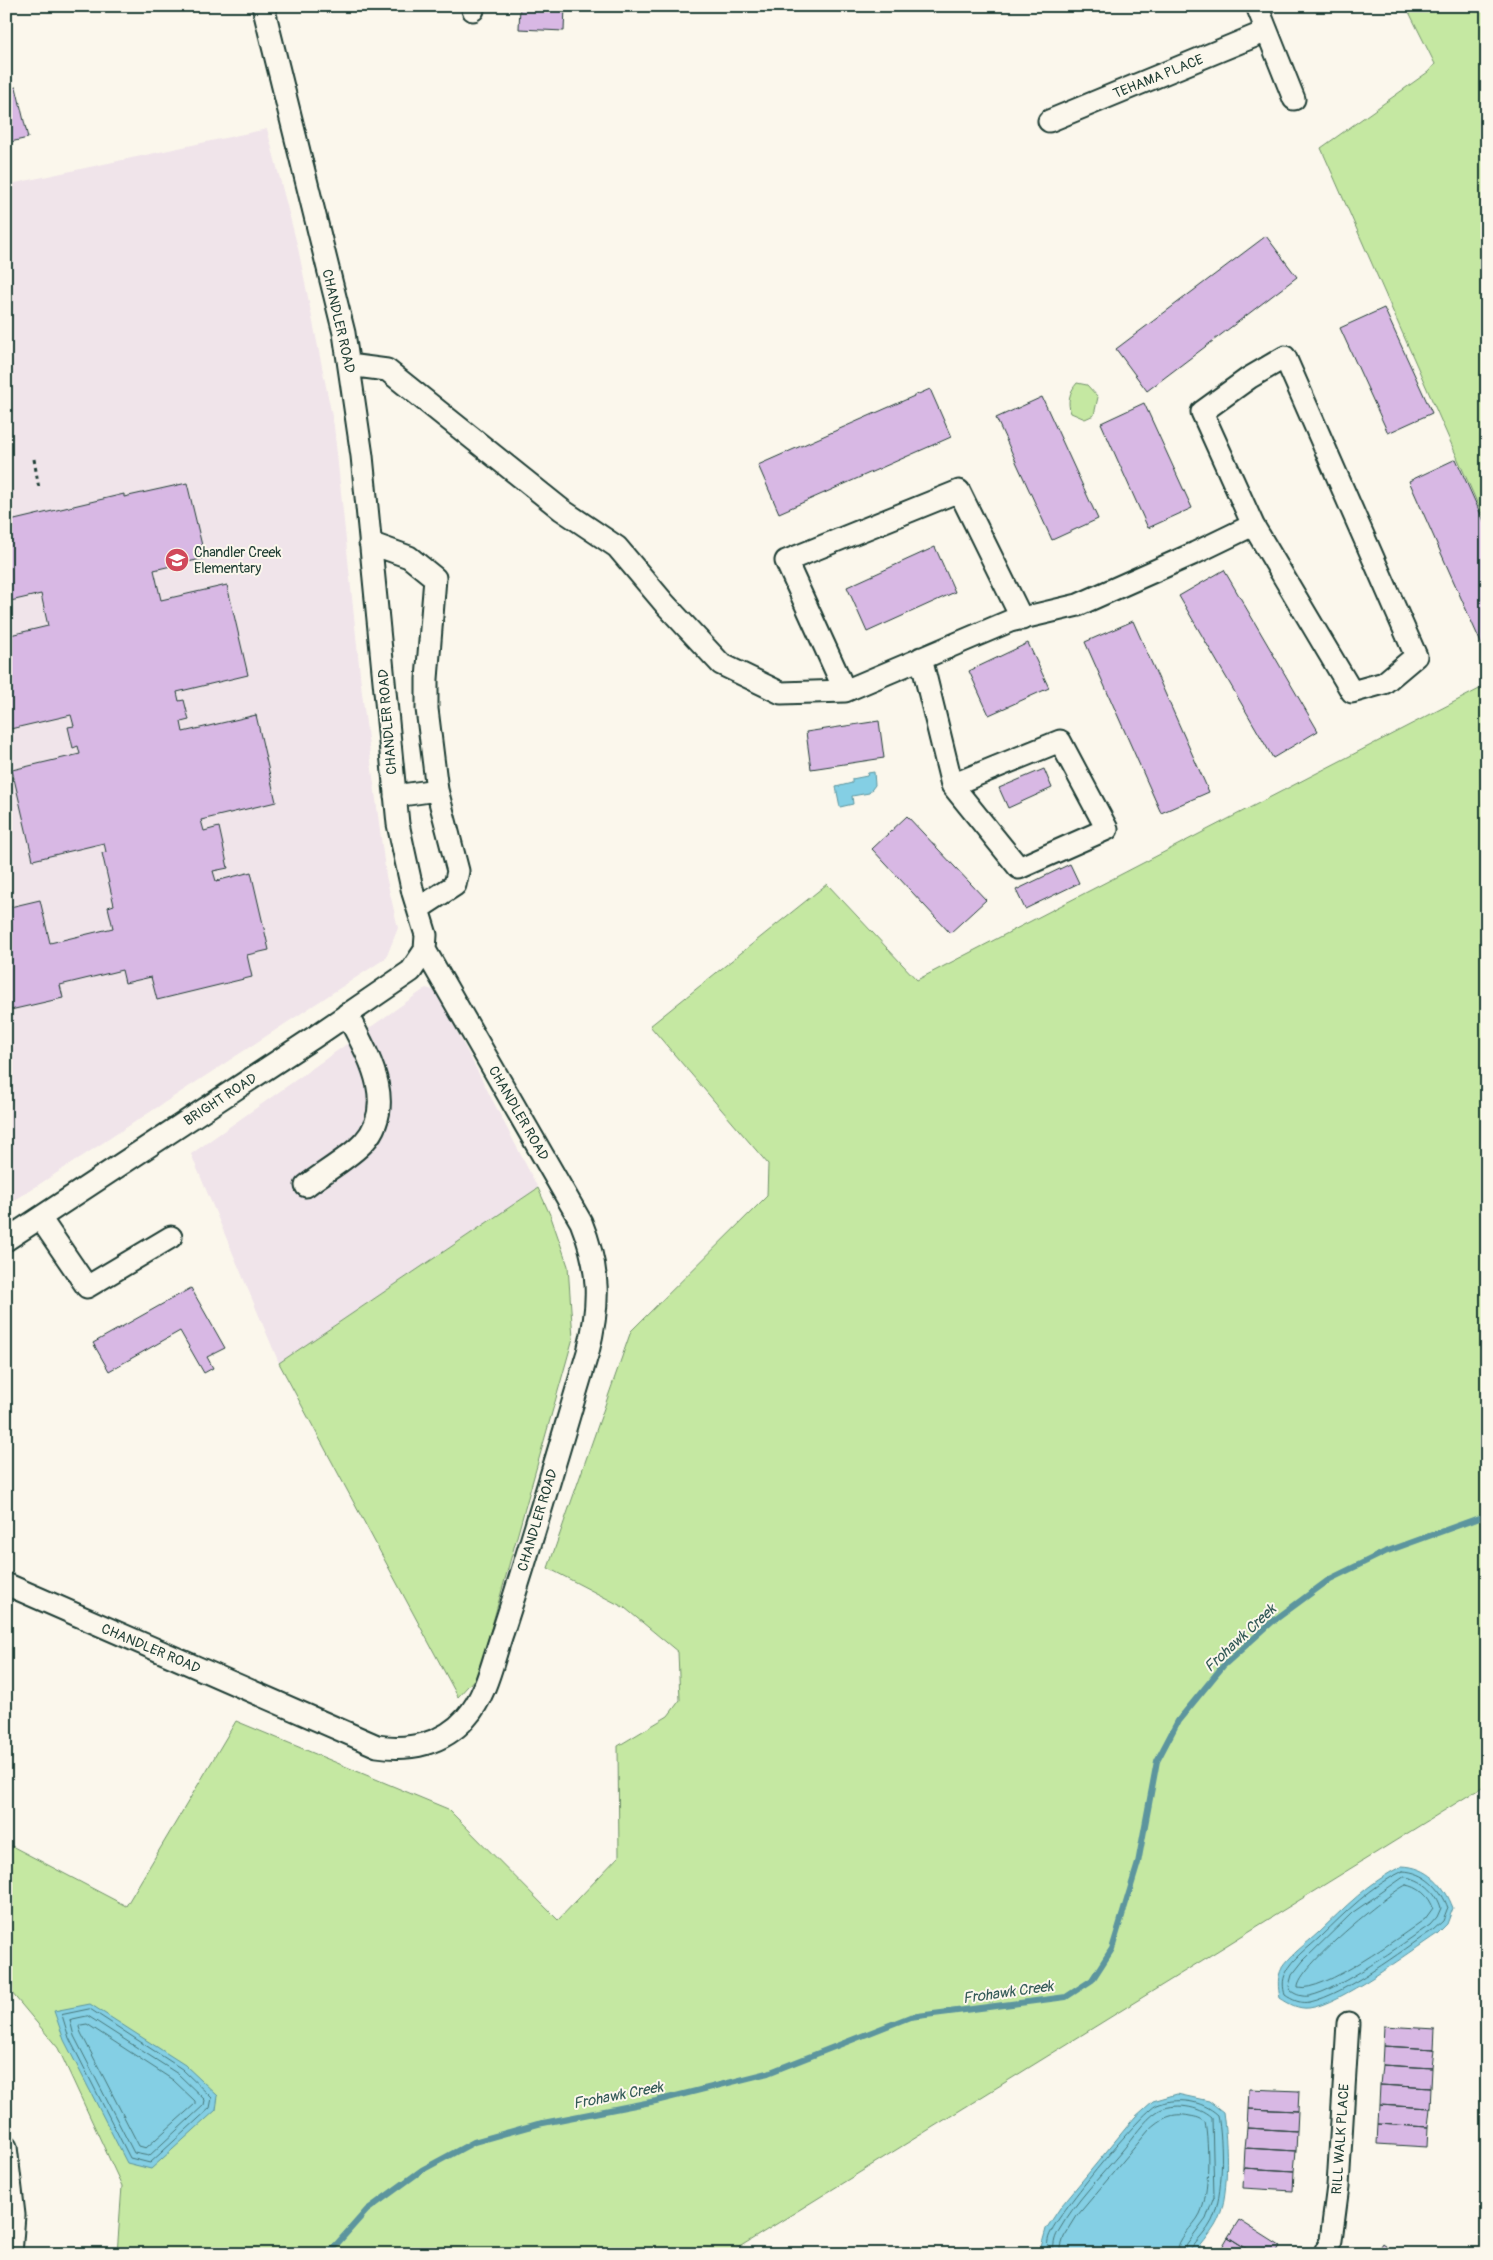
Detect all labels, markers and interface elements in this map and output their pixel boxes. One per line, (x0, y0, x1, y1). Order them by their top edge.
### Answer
street label: TEHAMA PLACE (1111, 51, 1206, 102)
street label: CHANDLER ROAD (318, 268, 359, 375)
place label: Chandler Creek Elementary (194, 544, 282, 577)
school or university icon: Chandler Creek Elementary (164, 547, 190, 573)
street label: CHANDLER ROAD (374, 668, 401, 776)
street label: CHANDLER ROAD (485, 1063, 553, 1164)
street label: BRIGHT ROAD (181, 1069, 260, 1129)
street label: CHANDLER ROAD (514, 1467, 561, 1573)
water label: Frohawk Creek (1201, 1599, 1281, 1676)
street label: CHANDLER ROAD (99, 1620, 203, 1677)
water label: Frohawk Creek (962, 1977, 1056, 2008)
water label: Frohawk Creek (572, 2077, 666, 2114)
street label: RILL WALK PLACE (1328, 2083, 1353, 2195)

